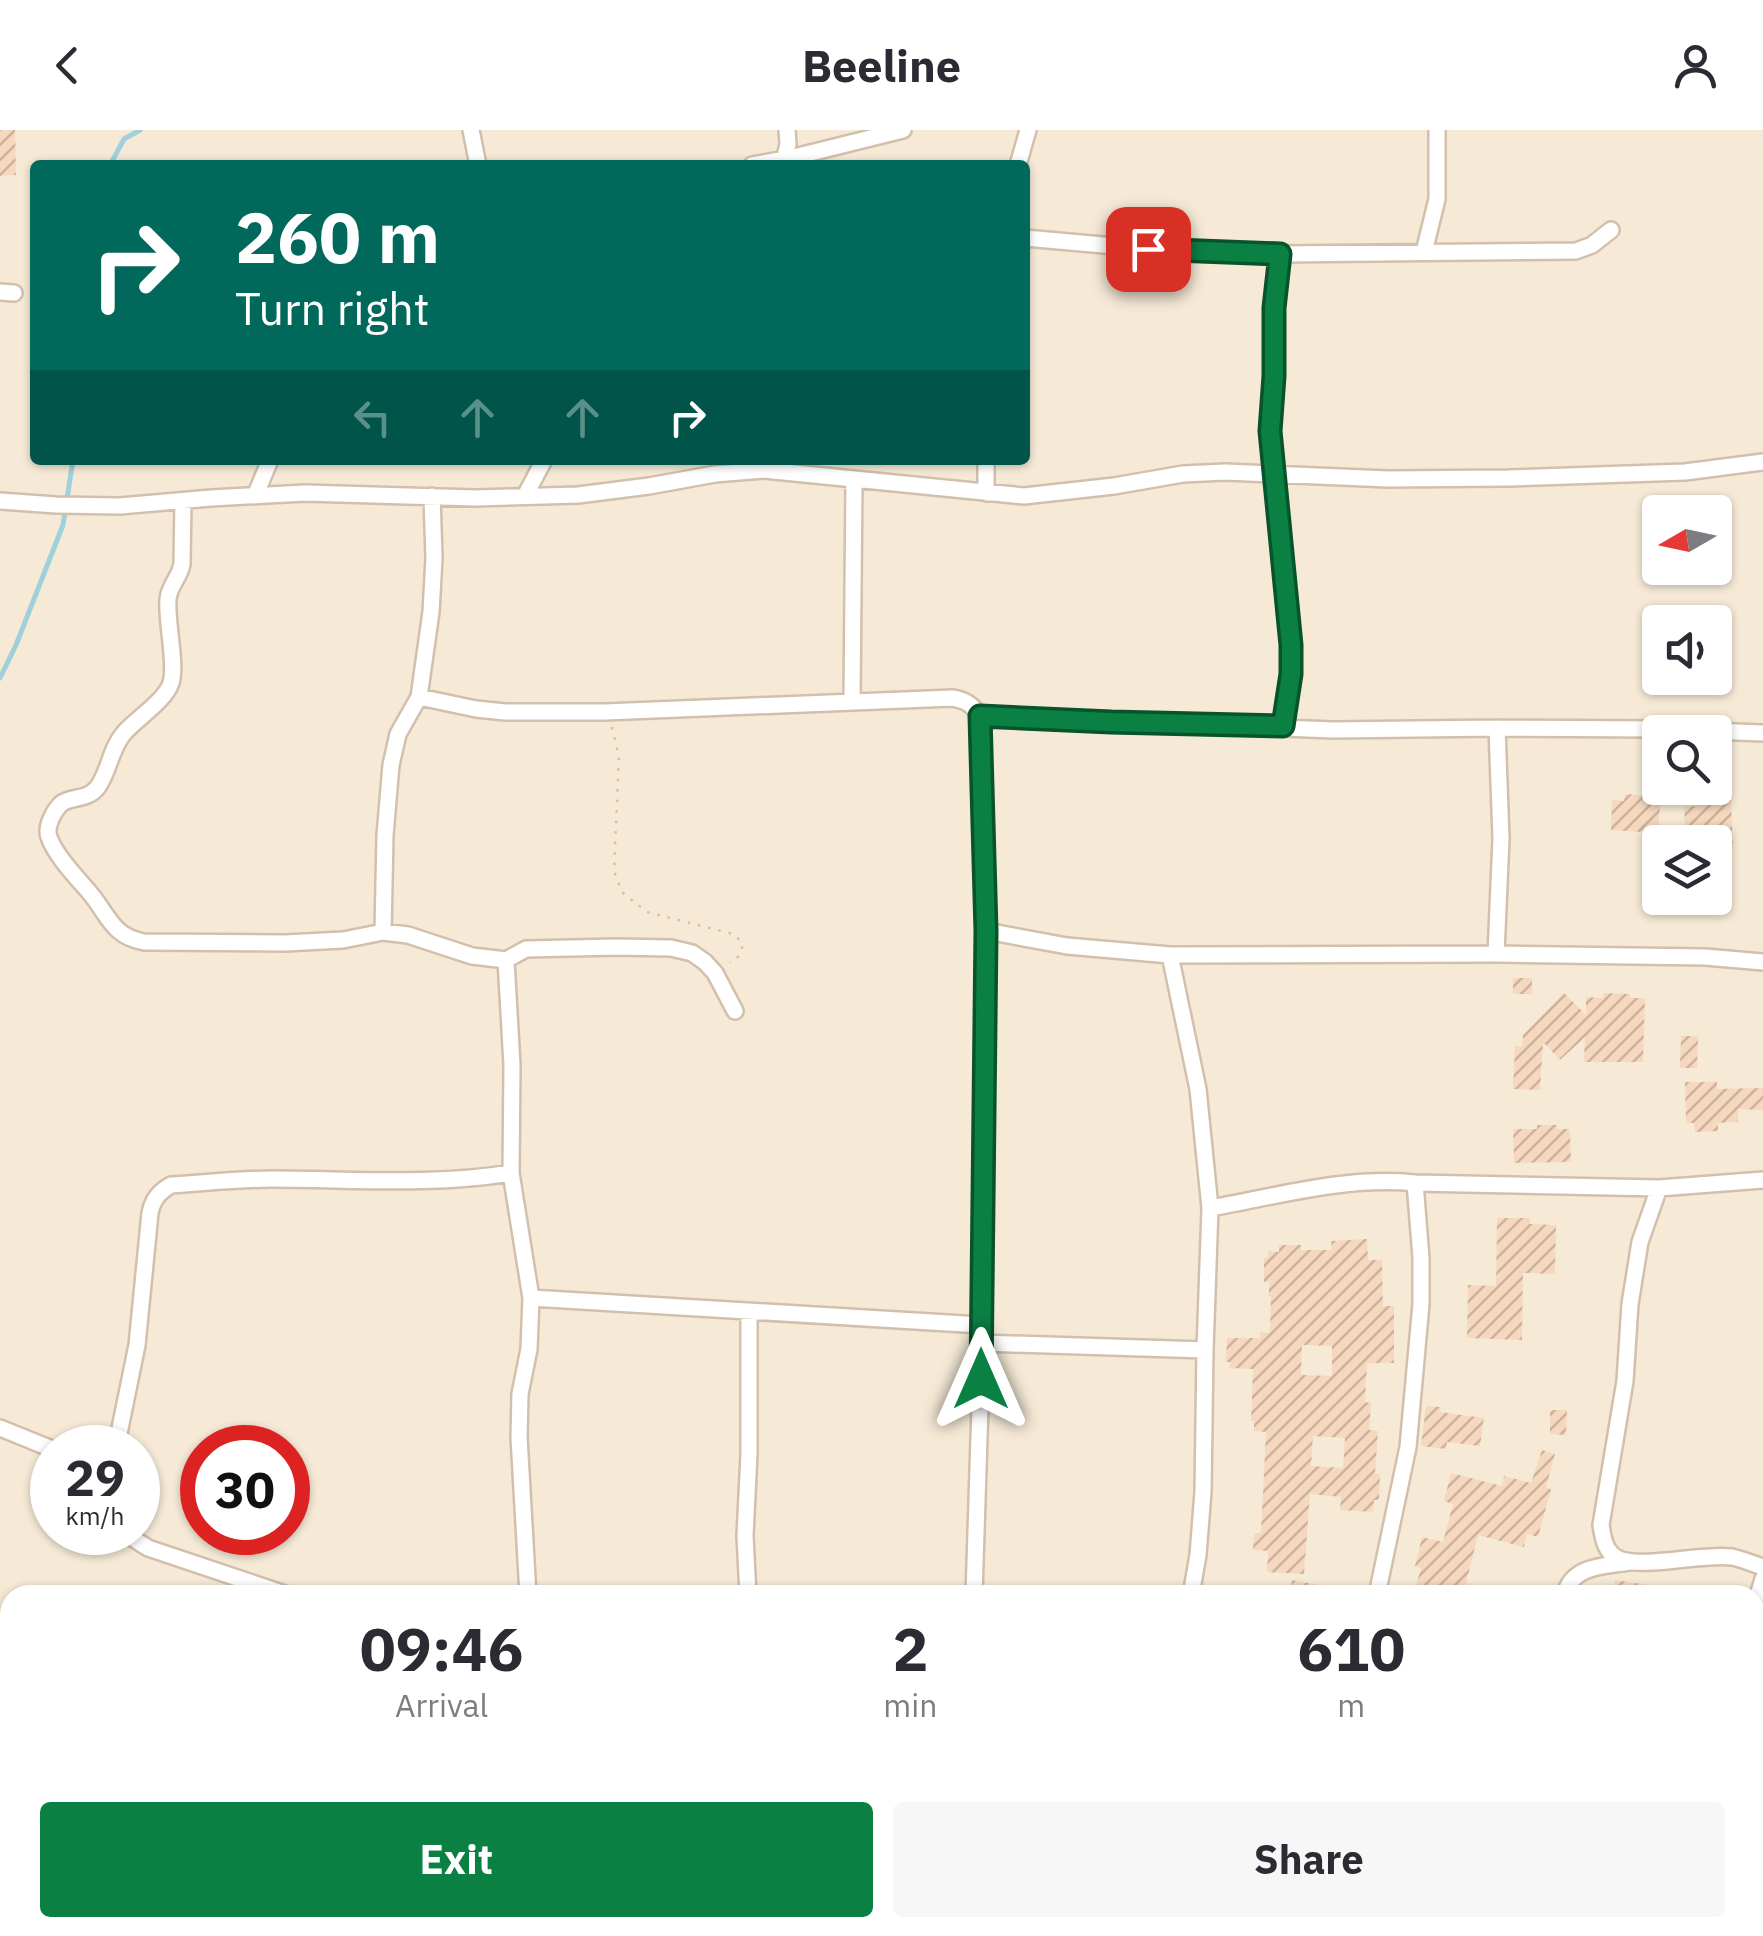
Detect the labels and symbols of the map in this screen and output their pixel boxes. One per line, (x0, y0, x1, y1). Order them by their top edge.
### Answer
pin (1106, 207, 1191, 292)
north arrow (1642, 495, 1732, 585)
position arrow (929, 1327, 1033, 1431)
speed limit sign: 30 (180, 1425, 310, 1555)

